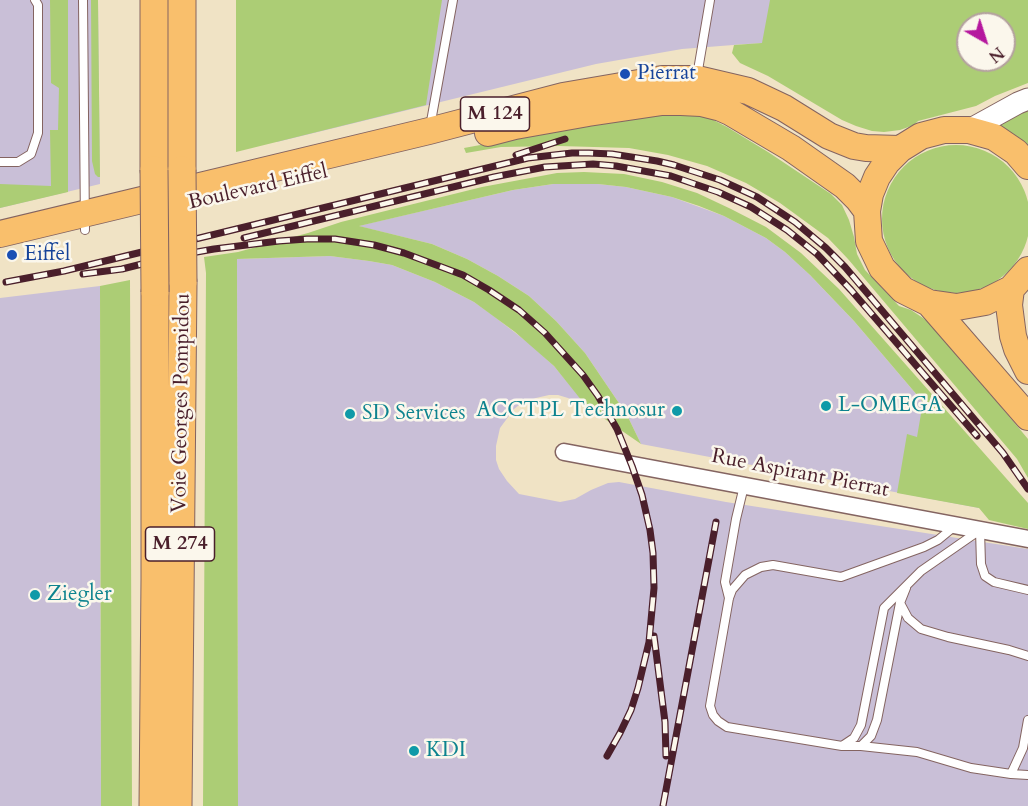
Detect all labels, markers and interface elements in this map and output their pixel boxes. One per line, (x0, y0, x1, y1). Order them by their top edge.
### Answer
north arrow (956, 12, 1016, 72)
text: N (984, 42, 1008, 67)
place label: Pierrat (637, 61, 696, 87)
marker: Pierrat (618, 67, 632, 81)
road number: M 124 (460, 97, 530, 131)
street label: Boulevard Eiffel (186, 160, 330, 216)
place label: Eiffel (24, 242, 70, 268)
marker: Eiffel (5, 248, 19, 262)
street label: Voie Georges Pompidou (167, 293, 197, 513)
place label: L-OMEGA (838, 393, 943, 419)
place label: ACCTPL Technosur (476, 398, 665, 424)
marker: L-OMEGA (819, 399, 833, 413)
place label: SD Services (362, 401, 466, 427)
marker: ACCTPL Technosur (670, 404, 684, 418)
marker: SD Services (343, 407, 357, 421)
street label: Rue Aspirant Pierrat (709, 444, 891, 504)
road number: M 274 (146, 527, 214, 561)
place label: Ziegler (47, 582, 112, 608)
marker: Ziegler (28, 588, 42, 602)
place label: KDI (426, 738, 466, 764)
marker: KDI (407, 744, 421, 758)

